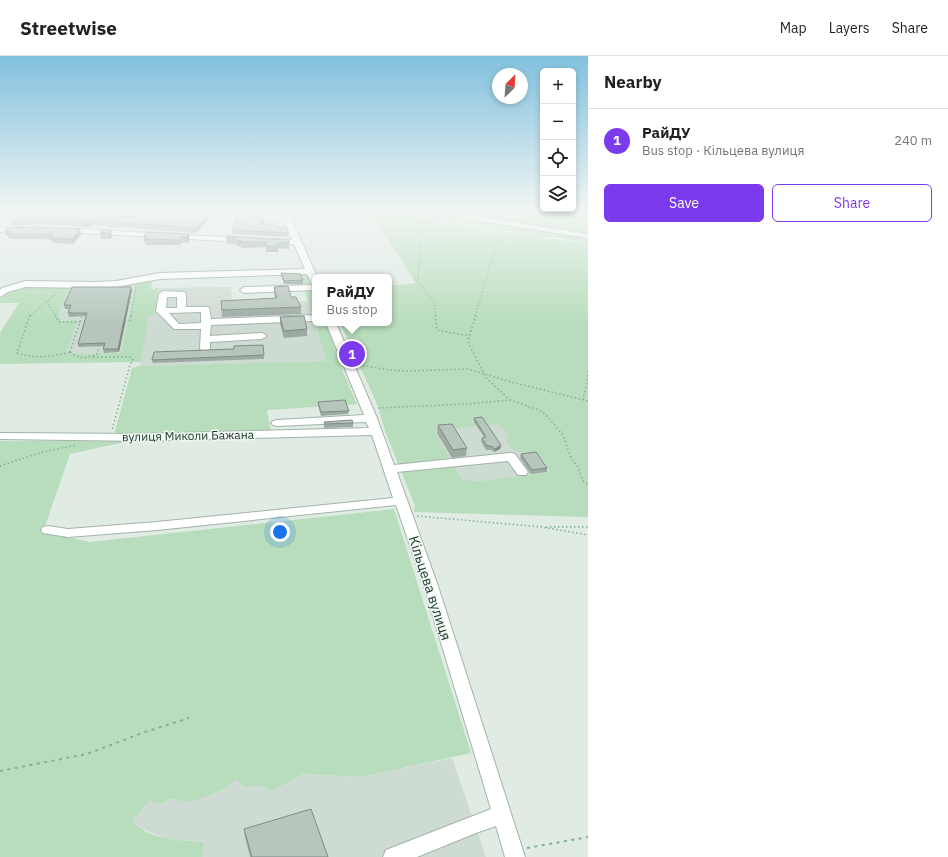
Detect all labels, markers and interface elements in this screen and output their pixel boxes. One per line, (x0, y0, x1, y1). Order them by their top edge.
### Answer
text: Streetwise (20, 16, 117, 40)
text: Map (780, 19, 807, 37)
text: Layers (829, 19, 870, 37)
text: Share (892, 19, 928, 37)
north arrow (492, 68, 528, 104)
map controls (540, 68, 576, 212)
button: + (540, 68, 576, 104)
text: Nearby (604, 71, 662, 93)
button: − (540, 104, 576, 140)
text: РайДУ (642, 123, 690, 142)
text: 1 (613, 132, 621, 149)
text: 240 m (894, 132, 932, 149)
button: locate (540, 140, 576, 176)
text: Bus stop · Кільцева вулиця (642, 142, 804, 159)
button: layers (540, 176, 576, 212)
button: Save (604, 184, 764, 222)
button: Share (772, 184, 932, 222)
popup (312, 274, 392, 326)
text: РайДУ (327, 282, 375, 301)
text: Bus stop (327, 301, 377, 318)
pin: 1 (339, 339, 365, 369)
street label: вулиця Миколи Бажана (122, 427, 255, 444)
your location (270, 522, 290, 542)
street label: Кільцева вулиця (405, 533, 455, 643)

